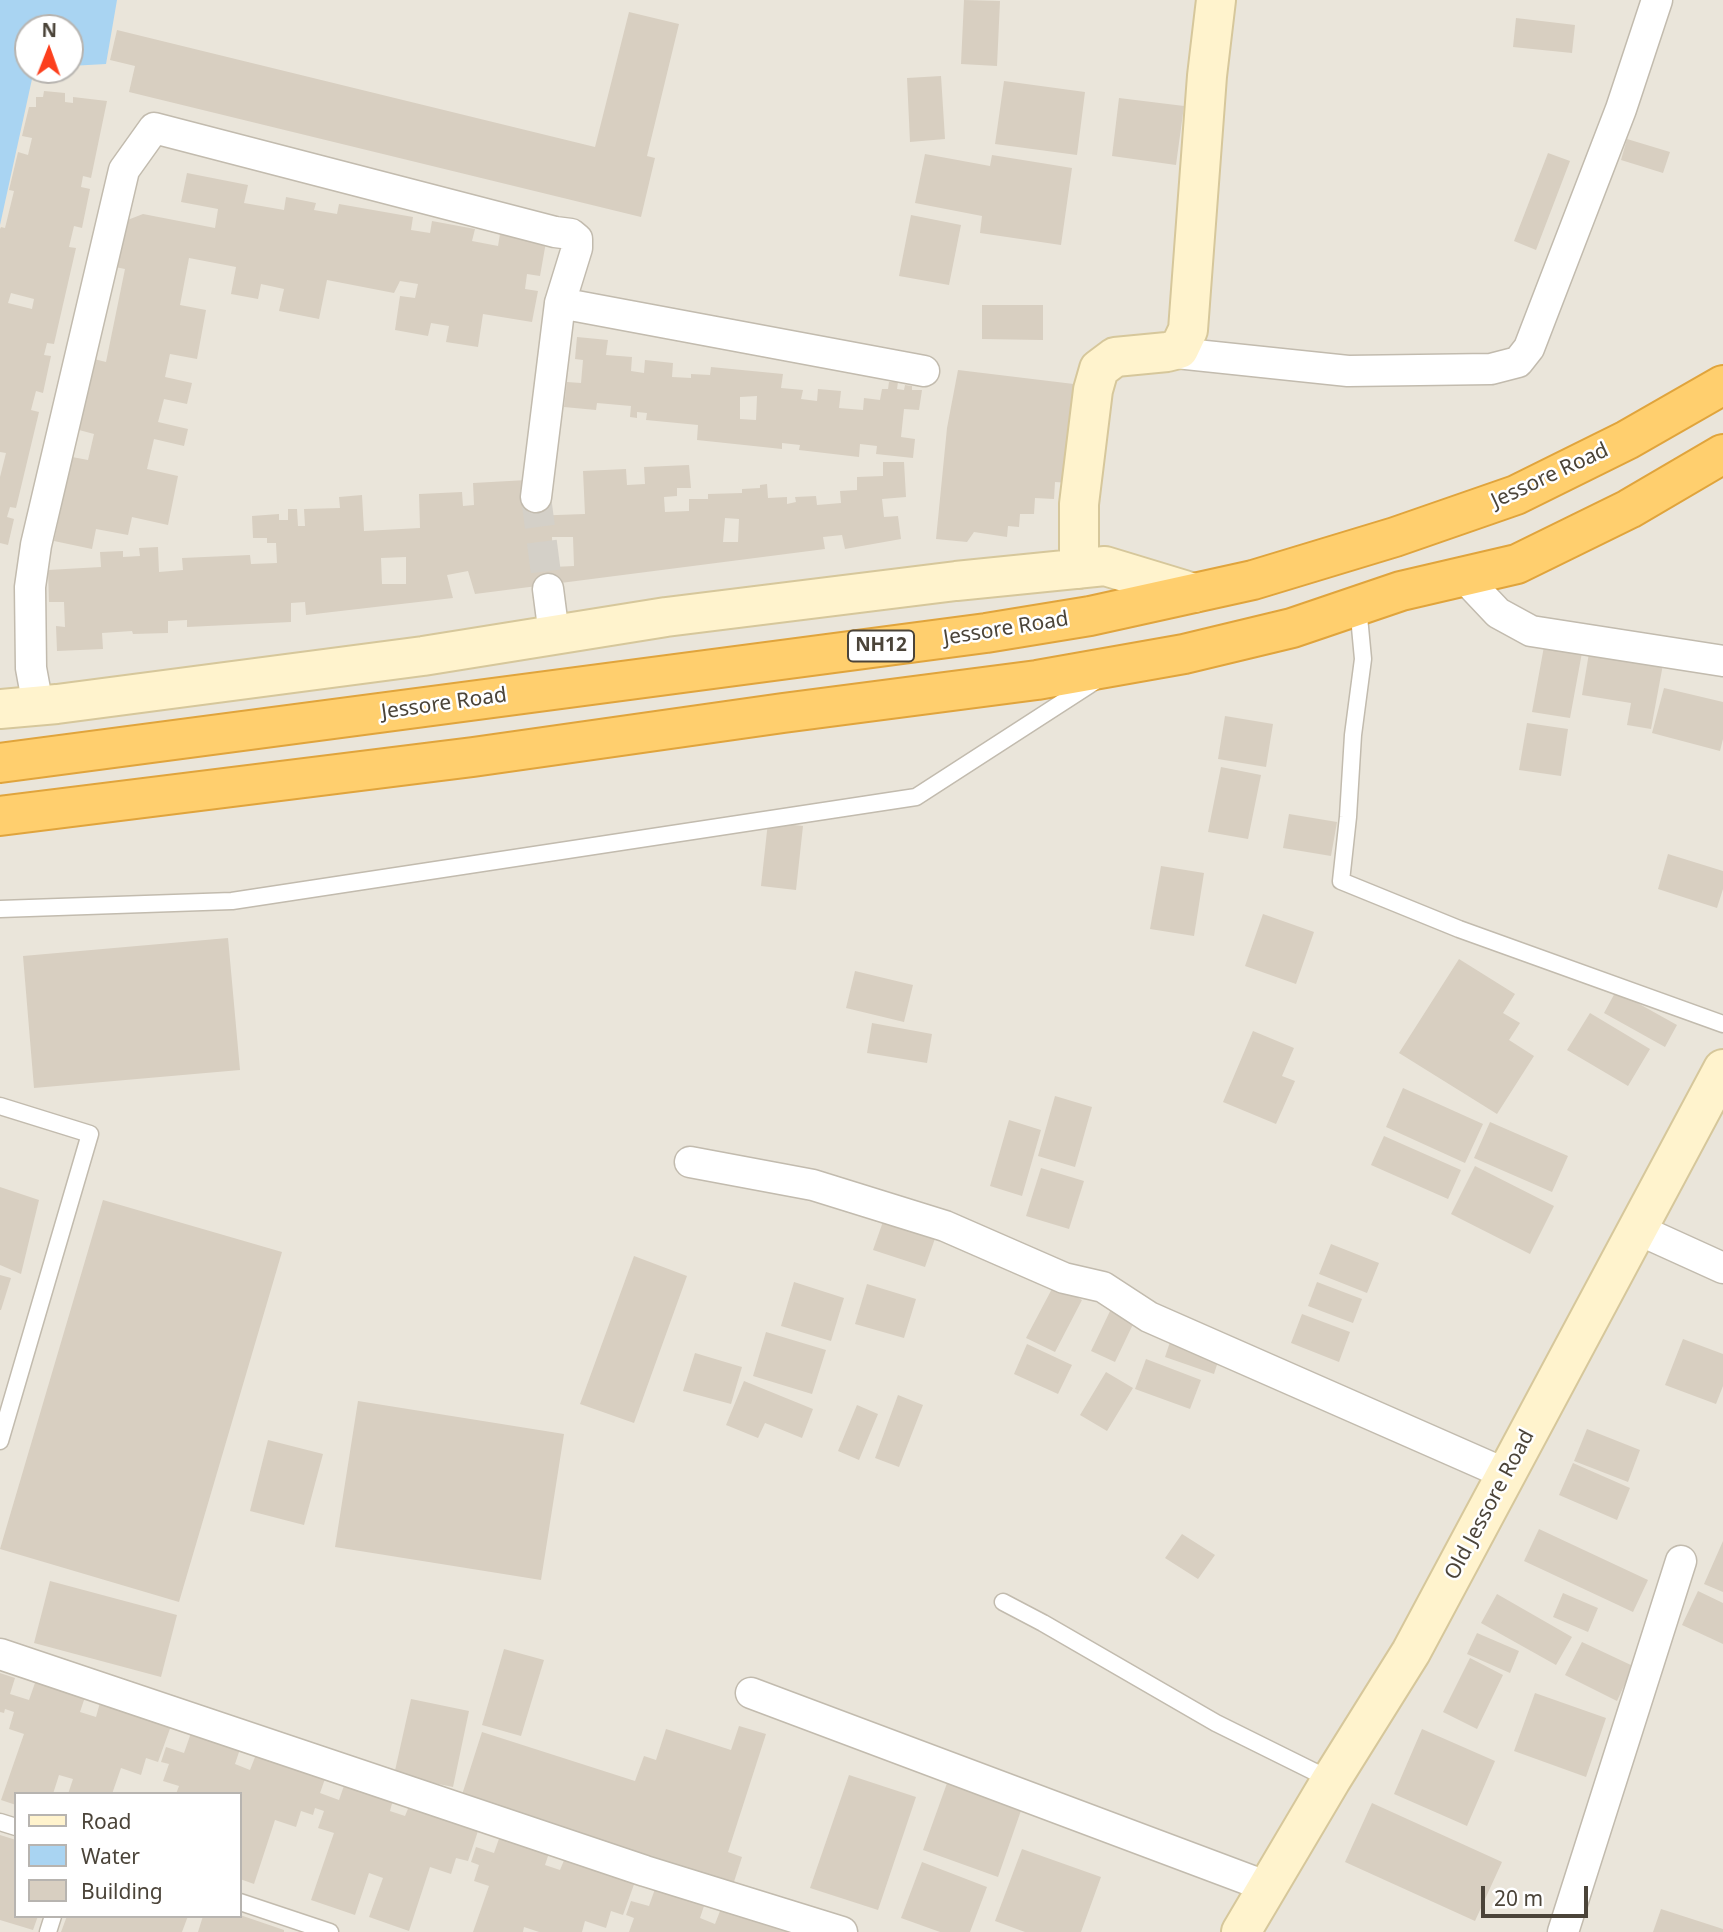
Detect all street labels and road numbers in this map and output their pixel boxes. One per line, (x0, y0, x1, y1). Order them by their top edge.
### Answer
street label: Jessore Road (1487, 438, 1613, 514)
street label: Jessore Road (942, 607, 1070, 651)
road number: NH12 (848, 631, 914, 662)
street label: Jessore Road (380, 683, 508, 725)
street label: Old Jessore Road (1440, 1426, 1540, 1584)

